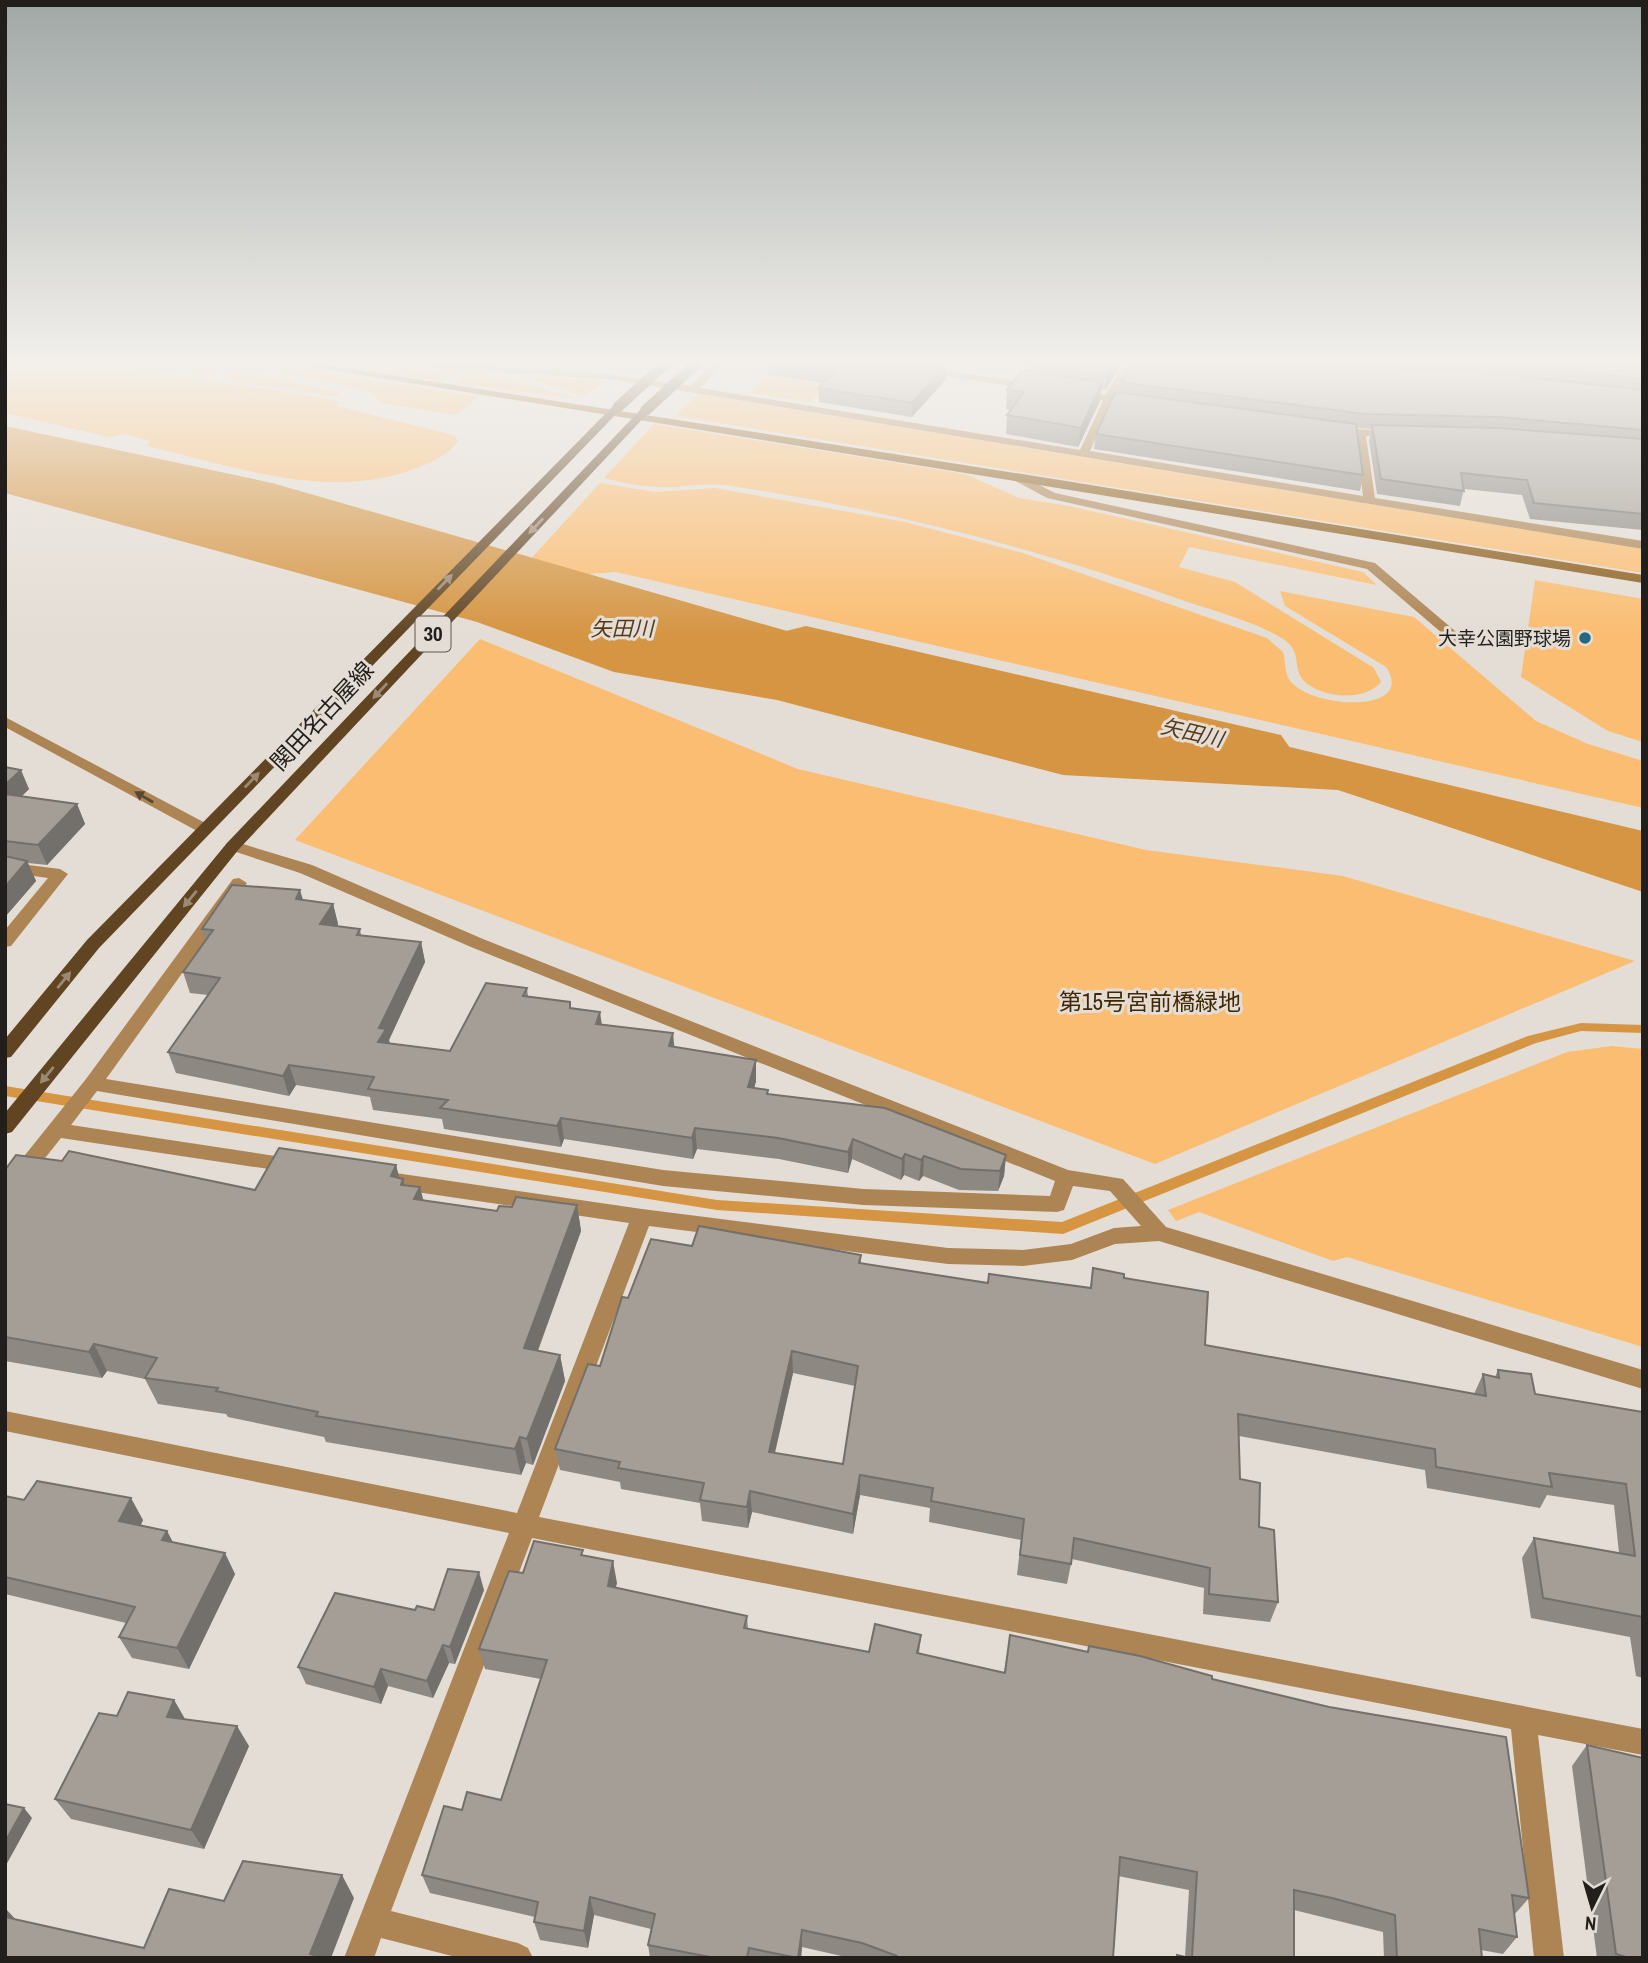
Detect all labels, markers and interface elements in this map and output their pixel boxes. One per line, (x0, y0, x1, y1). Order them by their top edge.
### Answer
one-way arrow (528, 517, 544, 535)
one-way arrow (437, 574, 453, 591)
water label: 矢田川 (591, 614, 655, 643)
road number: 30 (416, 616, 450, 652)
place label: 大幸公園野球場 (1438, 625, 1571, 651)
marker: 大幸公園野球場 (1577, 630, 1593, 646)
street label: 関田名古屋線 (263, 655, 380, 777)
one-way arrow (372, 682, 388, 699)
water label: 矢田川 (1158, 711, 1228, 754)
one-way arrow (244, 772, 260, 789)
one-way arrow (134, 792, 154, 804)
one-way arrow (183, 889, 198, 907)
one-way arrow (56, 972, 71, 990)
park label: 第15号宮前橋緑地 (1059, 986, 1241, 1017)
one-way arrow (40, 1067, 55, 1084)
north arrow (1557, 1872, 1627, 1942)
text: N (1584, 1910, 1597, 1937)

